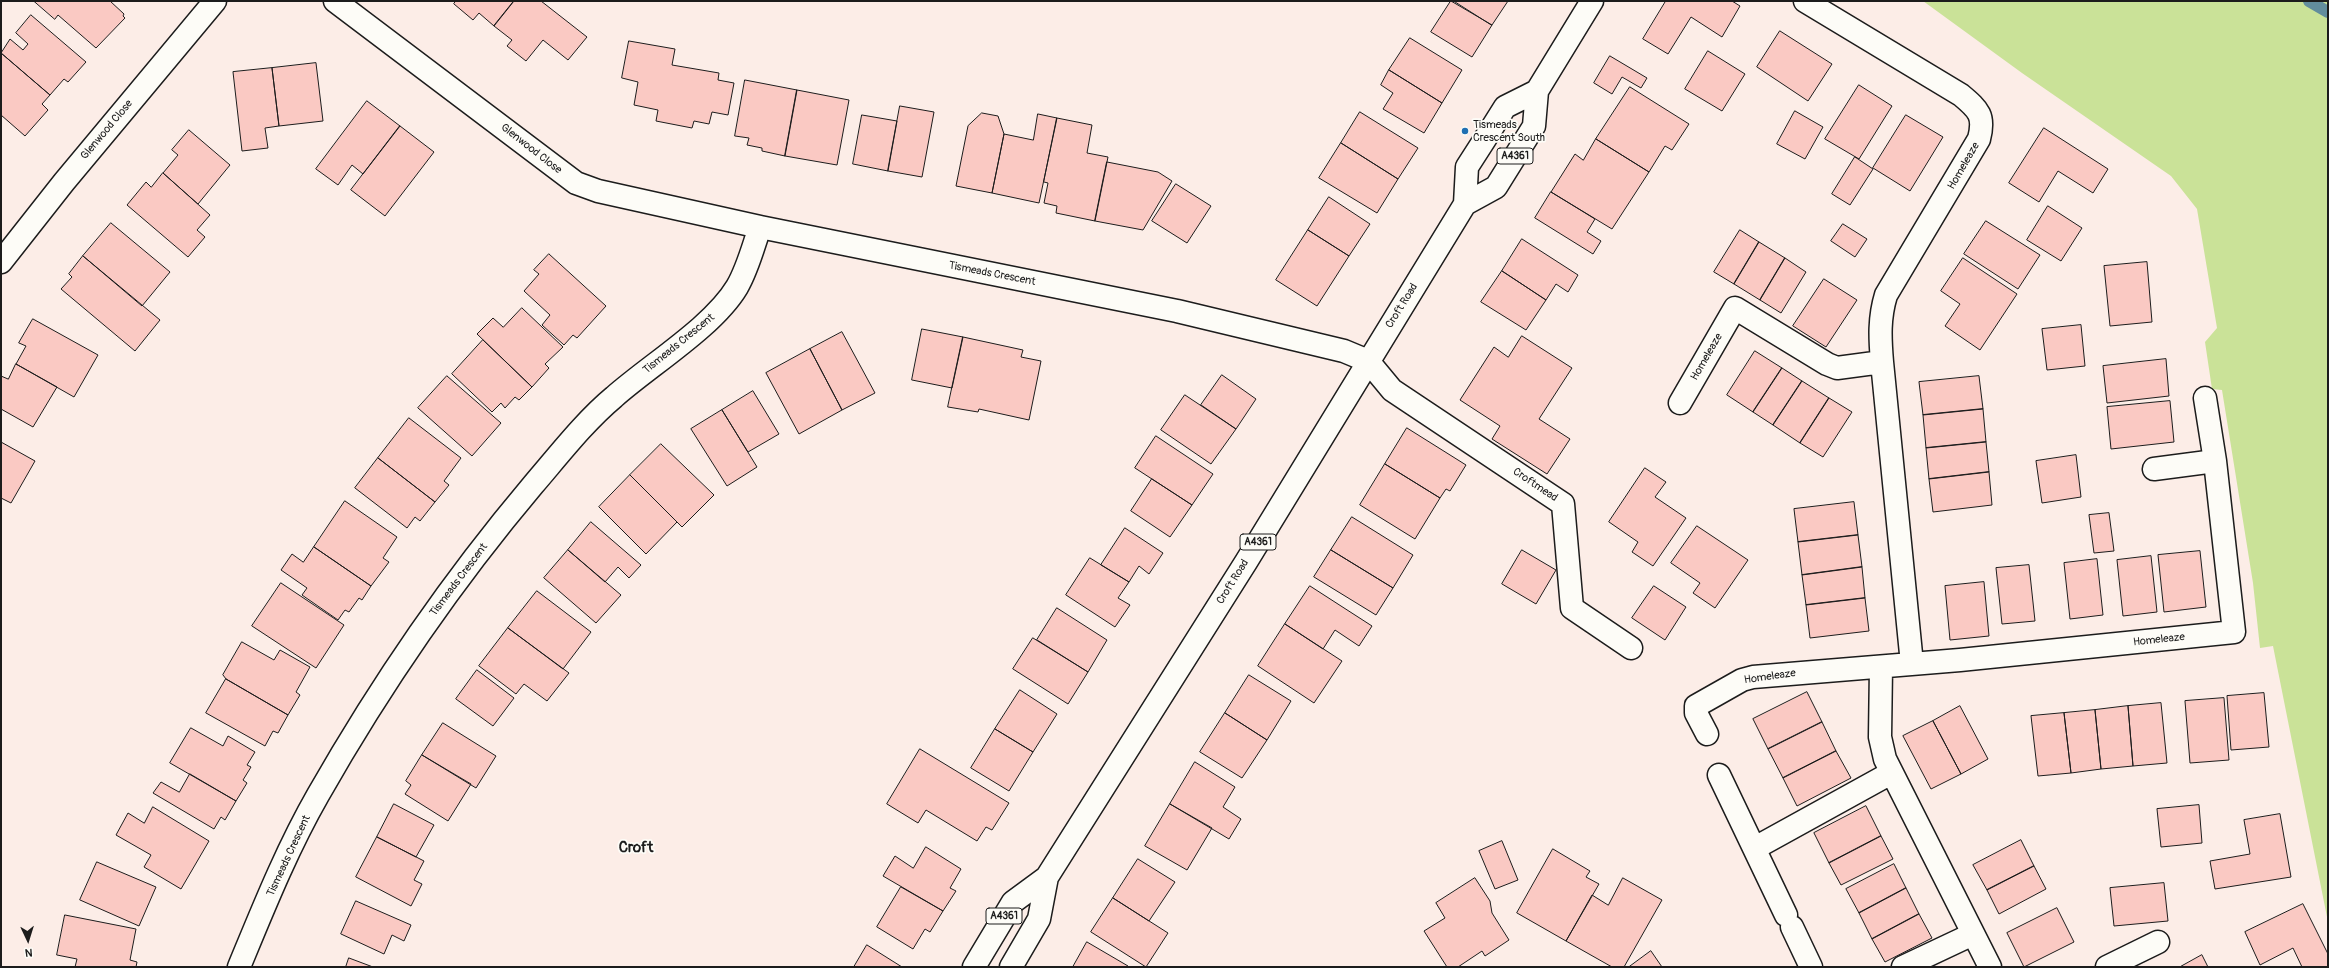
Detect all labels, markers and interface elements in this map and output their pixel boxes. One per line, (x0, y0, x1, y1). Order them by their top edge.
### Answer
street label: Glenwood Close (78, 97, 136, 163)
place label: Tismeads Crescent South (1473, 118, 1545, 144)
street label: Glenwood Close (498, 121, 564, 177)
marker: Tismeads Crescent South (1460, 126, 1470, 136)
street label: Homeleaze (1945, 140, 1983, 192)
road number: A4361 (1497, 148, 1533, 164)
street label: Tismeads Crescent (947, 259, 1037, 289)
street label: Croft Road (1383, 281, 1421, 331)
street label: Tismeads Crescent (641, 311, 717, 377)
street label: Homeleaze (1688, 331, 1726, 383)
street label: Croftmead (1510, 465, 1560, 505)
road number: A4361 (1240, 534, 1276, 550)
street label: Tismeads Crescent (427, 541, 491, 619)
street label: Croft Road (1214, 557, 1252, 607)
street label: Homeleaze (2132, 631, 2186, 649)
street label: Homeleaze (1743, 667, 1797, 687)
street label: Tismeads Crescent (264, 813, 314, 899)
district label: Croft (619, 839, 653, 857)
road number: A4361 (986, 908, 1022, 924)
north arrow (8, 920, 48, 960)
text: N (25, 946, 33, 959)

